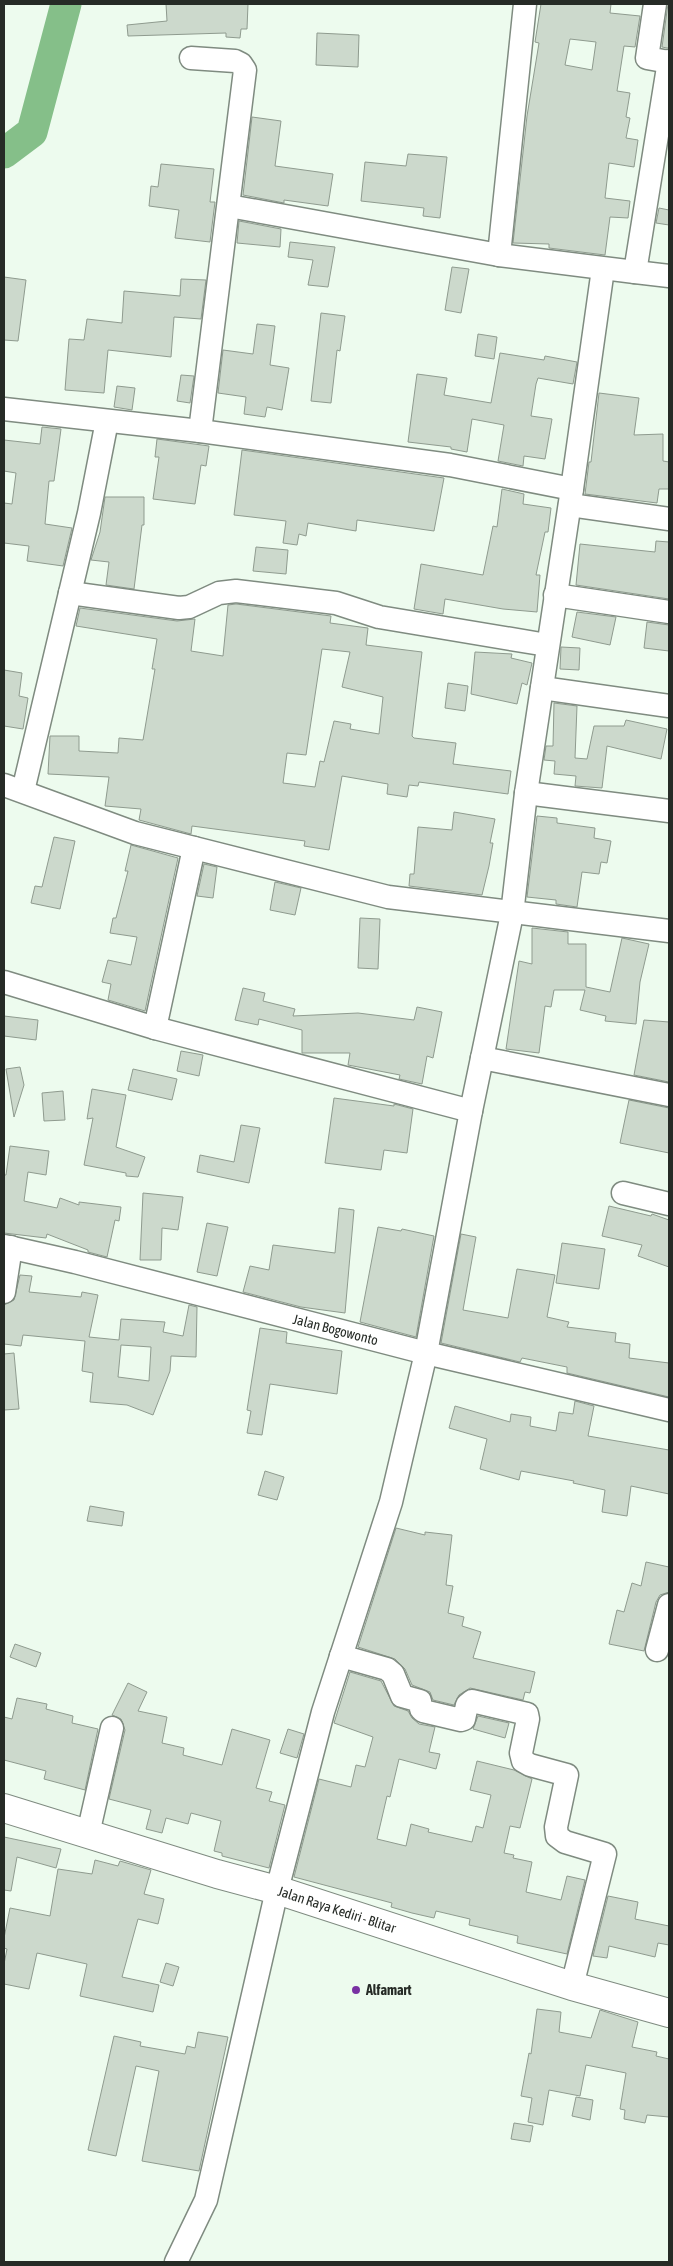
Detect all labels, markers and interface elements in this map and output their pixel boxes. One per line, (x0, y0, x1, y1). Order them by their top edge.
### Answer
street label: Jalan Bogowonto (291, 1311, 380, 1348)
street label: Jalan Raya Kediri - Blitar (276, 1883, 399, 1936)
place label: Alfamart (365, 1982, 412, 1998)
marker: Alfamart (350, 1984, 362, 1996)

